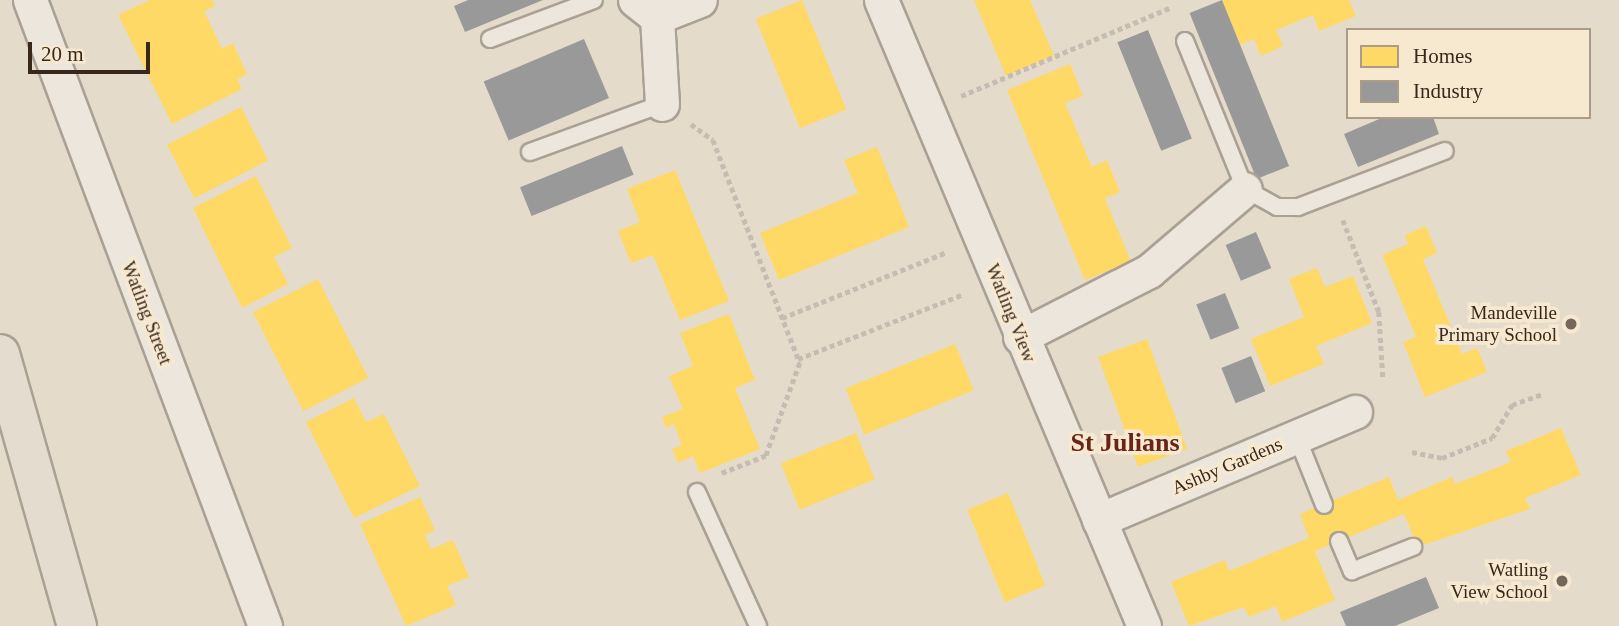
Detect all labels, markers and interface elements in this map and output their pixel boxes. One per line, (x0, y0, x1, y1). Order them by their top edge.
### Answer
scale bar (32, 28, 154, 72)
legend (1346, 28, 1591, 119)
text: 20 m (41, 42, 84, 66)
text: Homes (1413, 44, 1473, 68)
text: Industry (1413, 79, 1483, 103)
street label: Watling Street (117, 258, 177, 368)
street label: Watling View (981, 260, 1041, 366)
place label: Mandeville Primary School (1438, 302, 1557, 346)
marker: Mandeville Primary School (1563, 316, 1579, 332)
district label: St Julians (1070, 427, 1180, 459)
street label: Ashby Gardens (1168, 433, 1286, 499)
place label: Watling View School (1450, 559, 1548, 603)
marker: Watling View School (1554, 573, 1570, 589)

